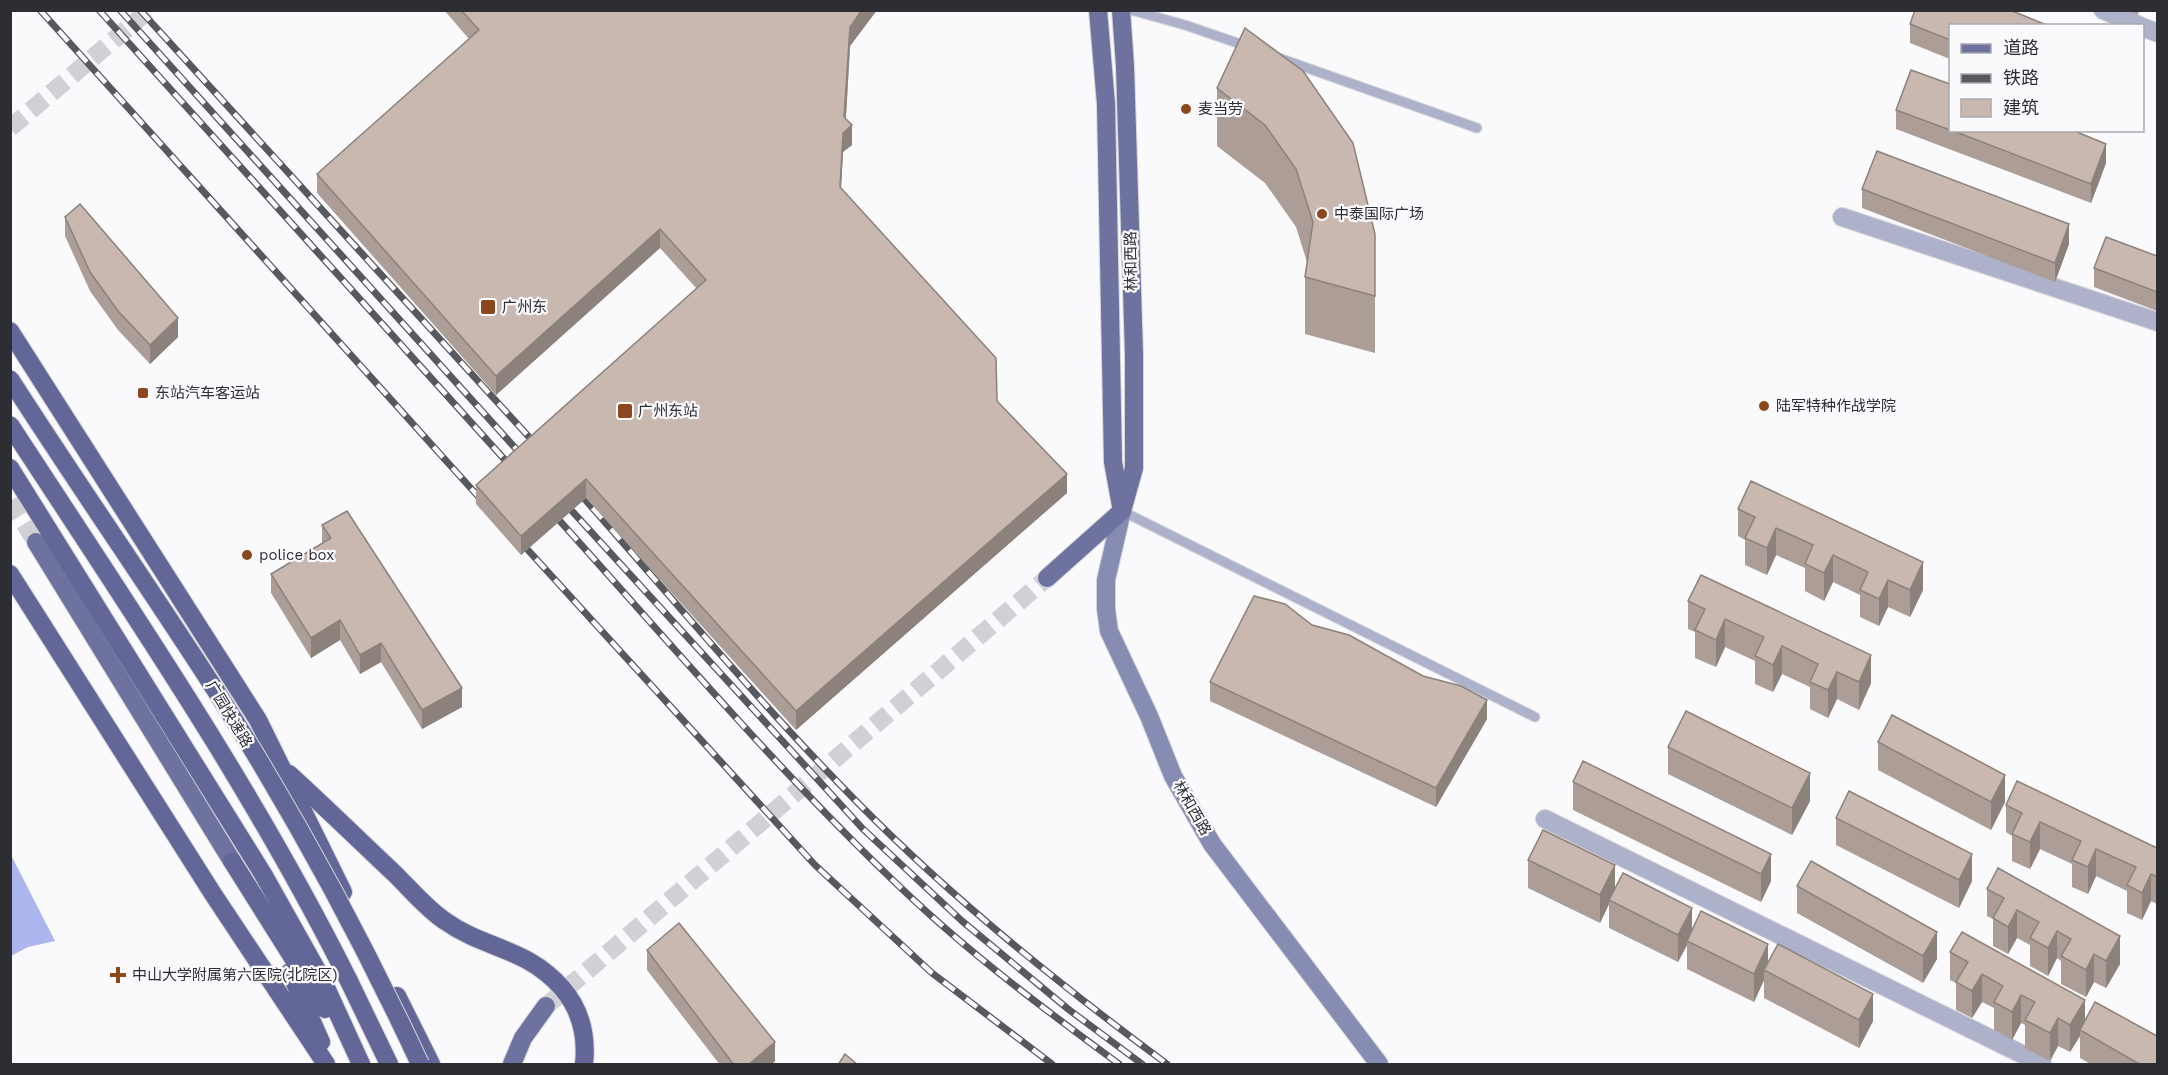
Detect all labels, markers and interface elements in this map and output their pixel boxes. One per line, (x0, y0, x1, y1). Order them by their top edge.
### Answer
legend (1949, 24, 2144, 132)
text: 道路 (2003, 37, 2039, 58)
text: 铁路 (2003, 67, 2039, 88)
text: 建筑 (2003, 97, 2039, 118)
place label: 麦当劳 (1198, 100, 1243, 118)
marker: 麦当劳 (1179, 102, 1193, 116)
place label: 中泰国际广场 (1334, 205, 1424, 223)
marker: 中泰国际广场 (1315, 207, 1329, 221)
street label: 林和西路 (1121, 231, 1141, 291)
marker: 广州东 (479, 298, 497, 316)
place label: 广州东 (502, 298, 547, 316)
place label: 东站汽车客运站 (155, 384, 260, 402)
marker: 东站汽车客运站 (136, 386, 150, 400)
place label: 陆军特种作战学院 (1776, 397, 1896, 415)
marker: 陆军特种作战学院 (1757, 399, 1771, 413)
marker: 广州东站 (616, 402, 634, 420)
place label: 广州东站 (638, 402, 698, 420)
place label: police box (259, 546, 334, 564)
marker: police box (240, 548, 254, 562)
street label: 广园快速路 (202, 677, 256, 751)
street label: 林和西路 (1169, 778, 1215, 838)
marker: 中山大学附属第六医院(北院区) (109, 966, 127, 984)
place label: 中山大学附属第六医院(北院区) (132, 966, 338, 984)

